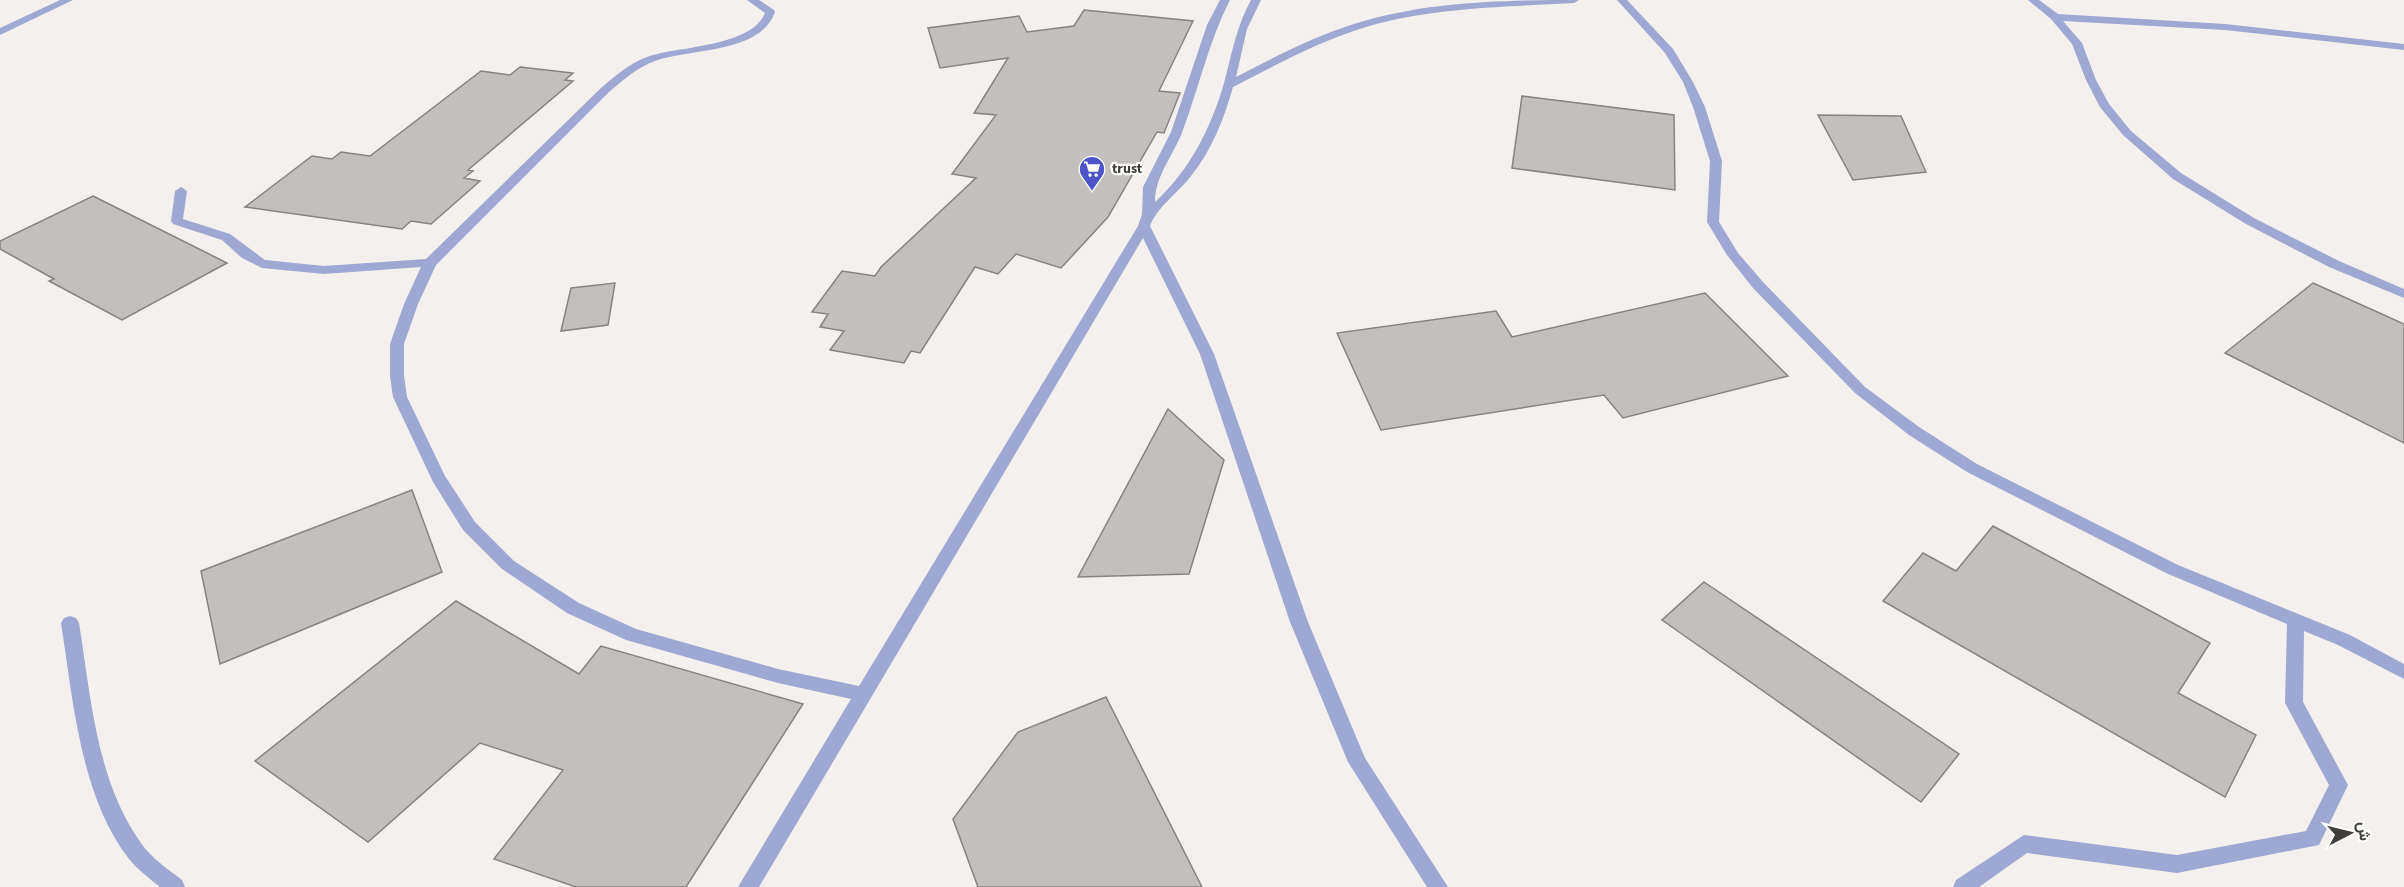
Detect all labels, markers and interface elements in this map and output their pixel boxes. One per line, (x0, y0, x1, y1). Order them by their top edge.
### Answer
supermarket icon: trust (1077, 154, 1107, 192)
place label: trust (1112, 159, 1143, 179)
north arrow (2320, 803, 2380, 863)
text: ش (2352, 820, 2376, 842)

